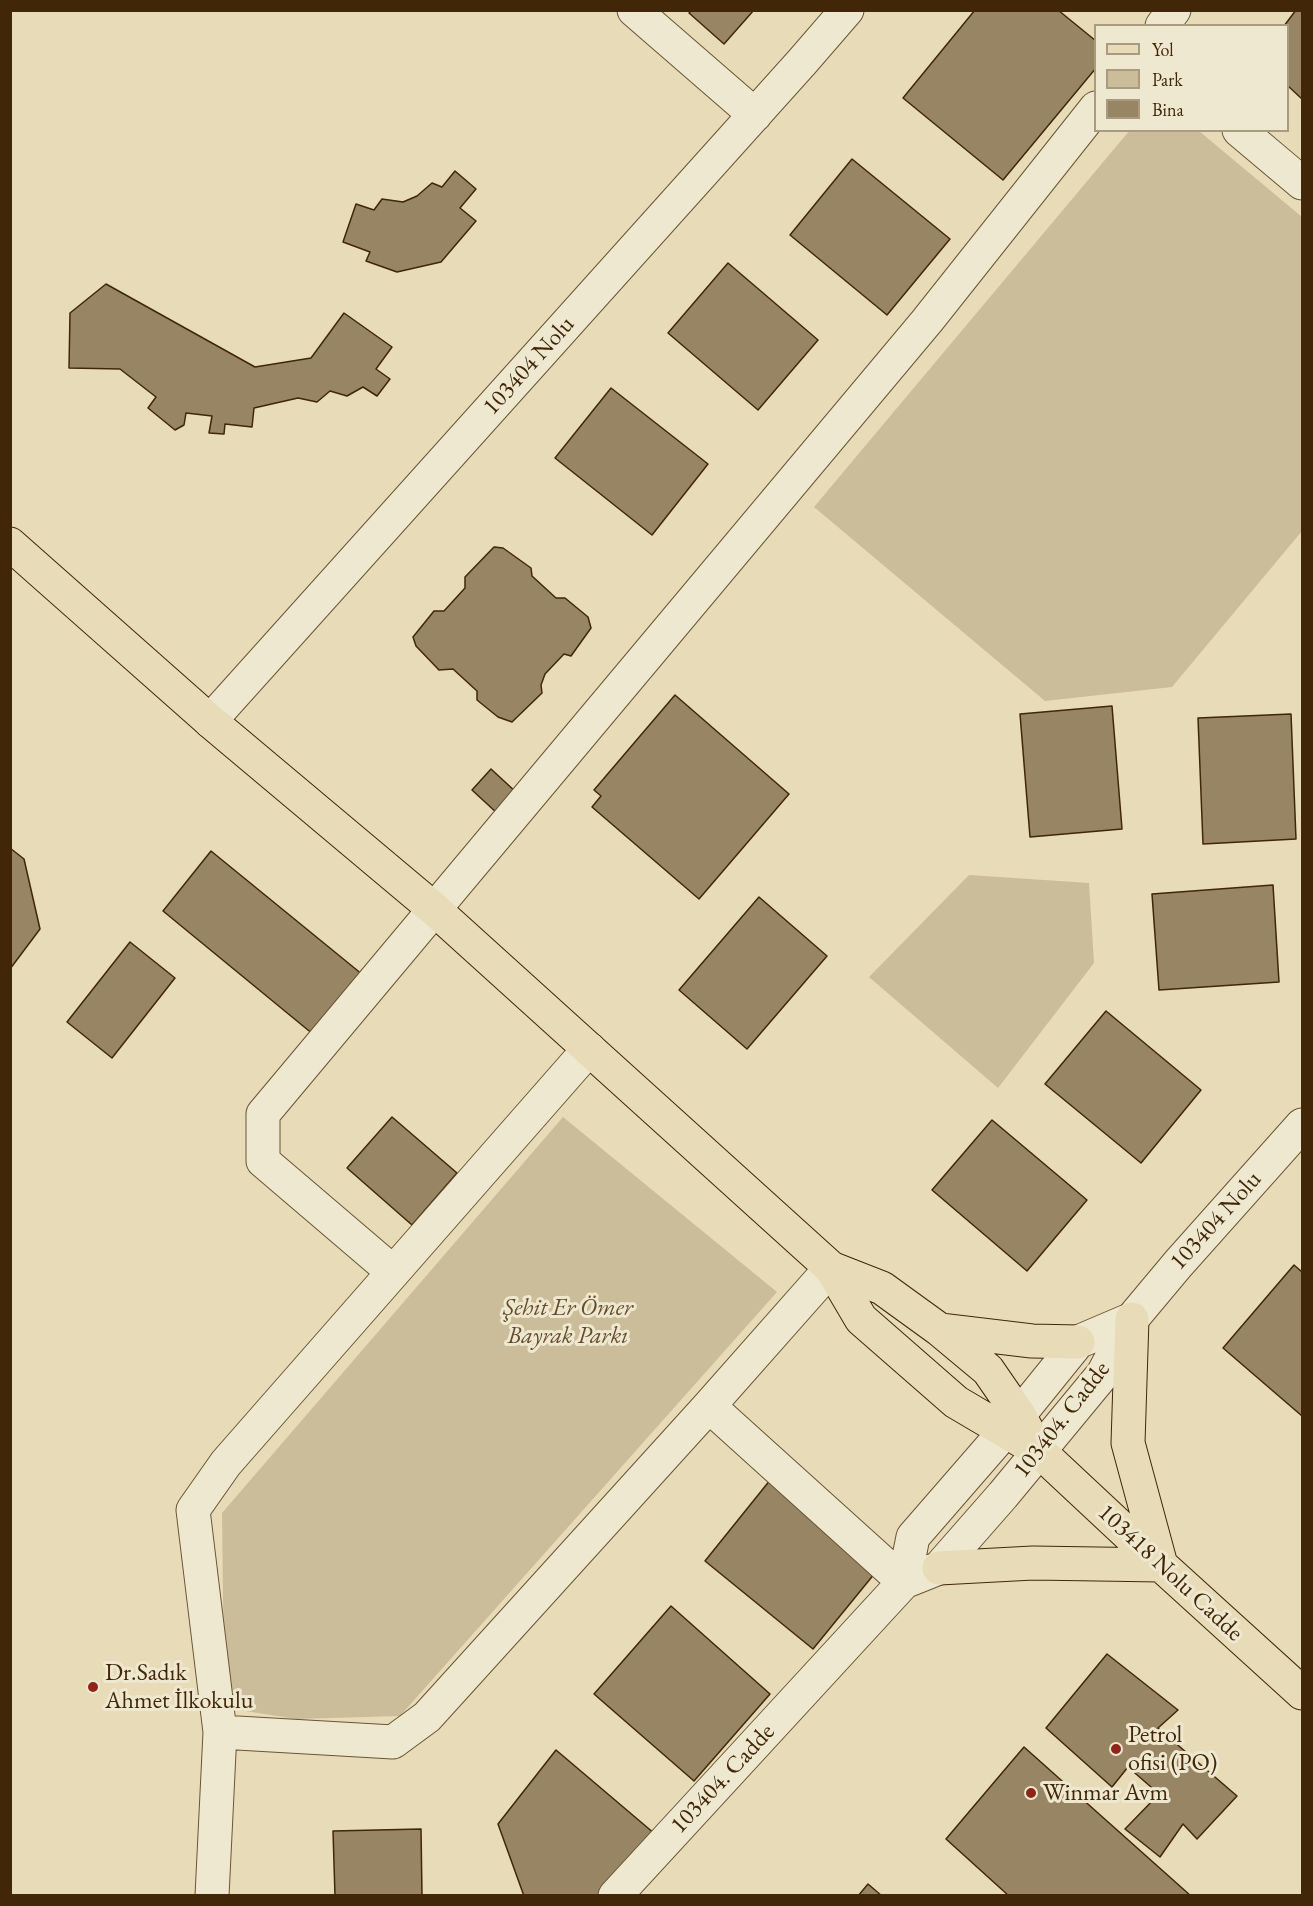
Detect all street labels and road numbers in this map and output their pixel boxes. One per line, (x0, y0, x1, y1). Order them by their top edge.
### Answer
street label: 103404 Nolu (477, 311, 581, 421)
street label: 103404 Nolu (1164, 1166, 1268, 1276)
street label: 103404. Cadde (1008, 1356, 1116, 1484)
street label: 103418 Nolu Cadde (1091, 1498, 1249, 1648)
street label: 103404. Cadde (665, 1718, 781, 1840)

